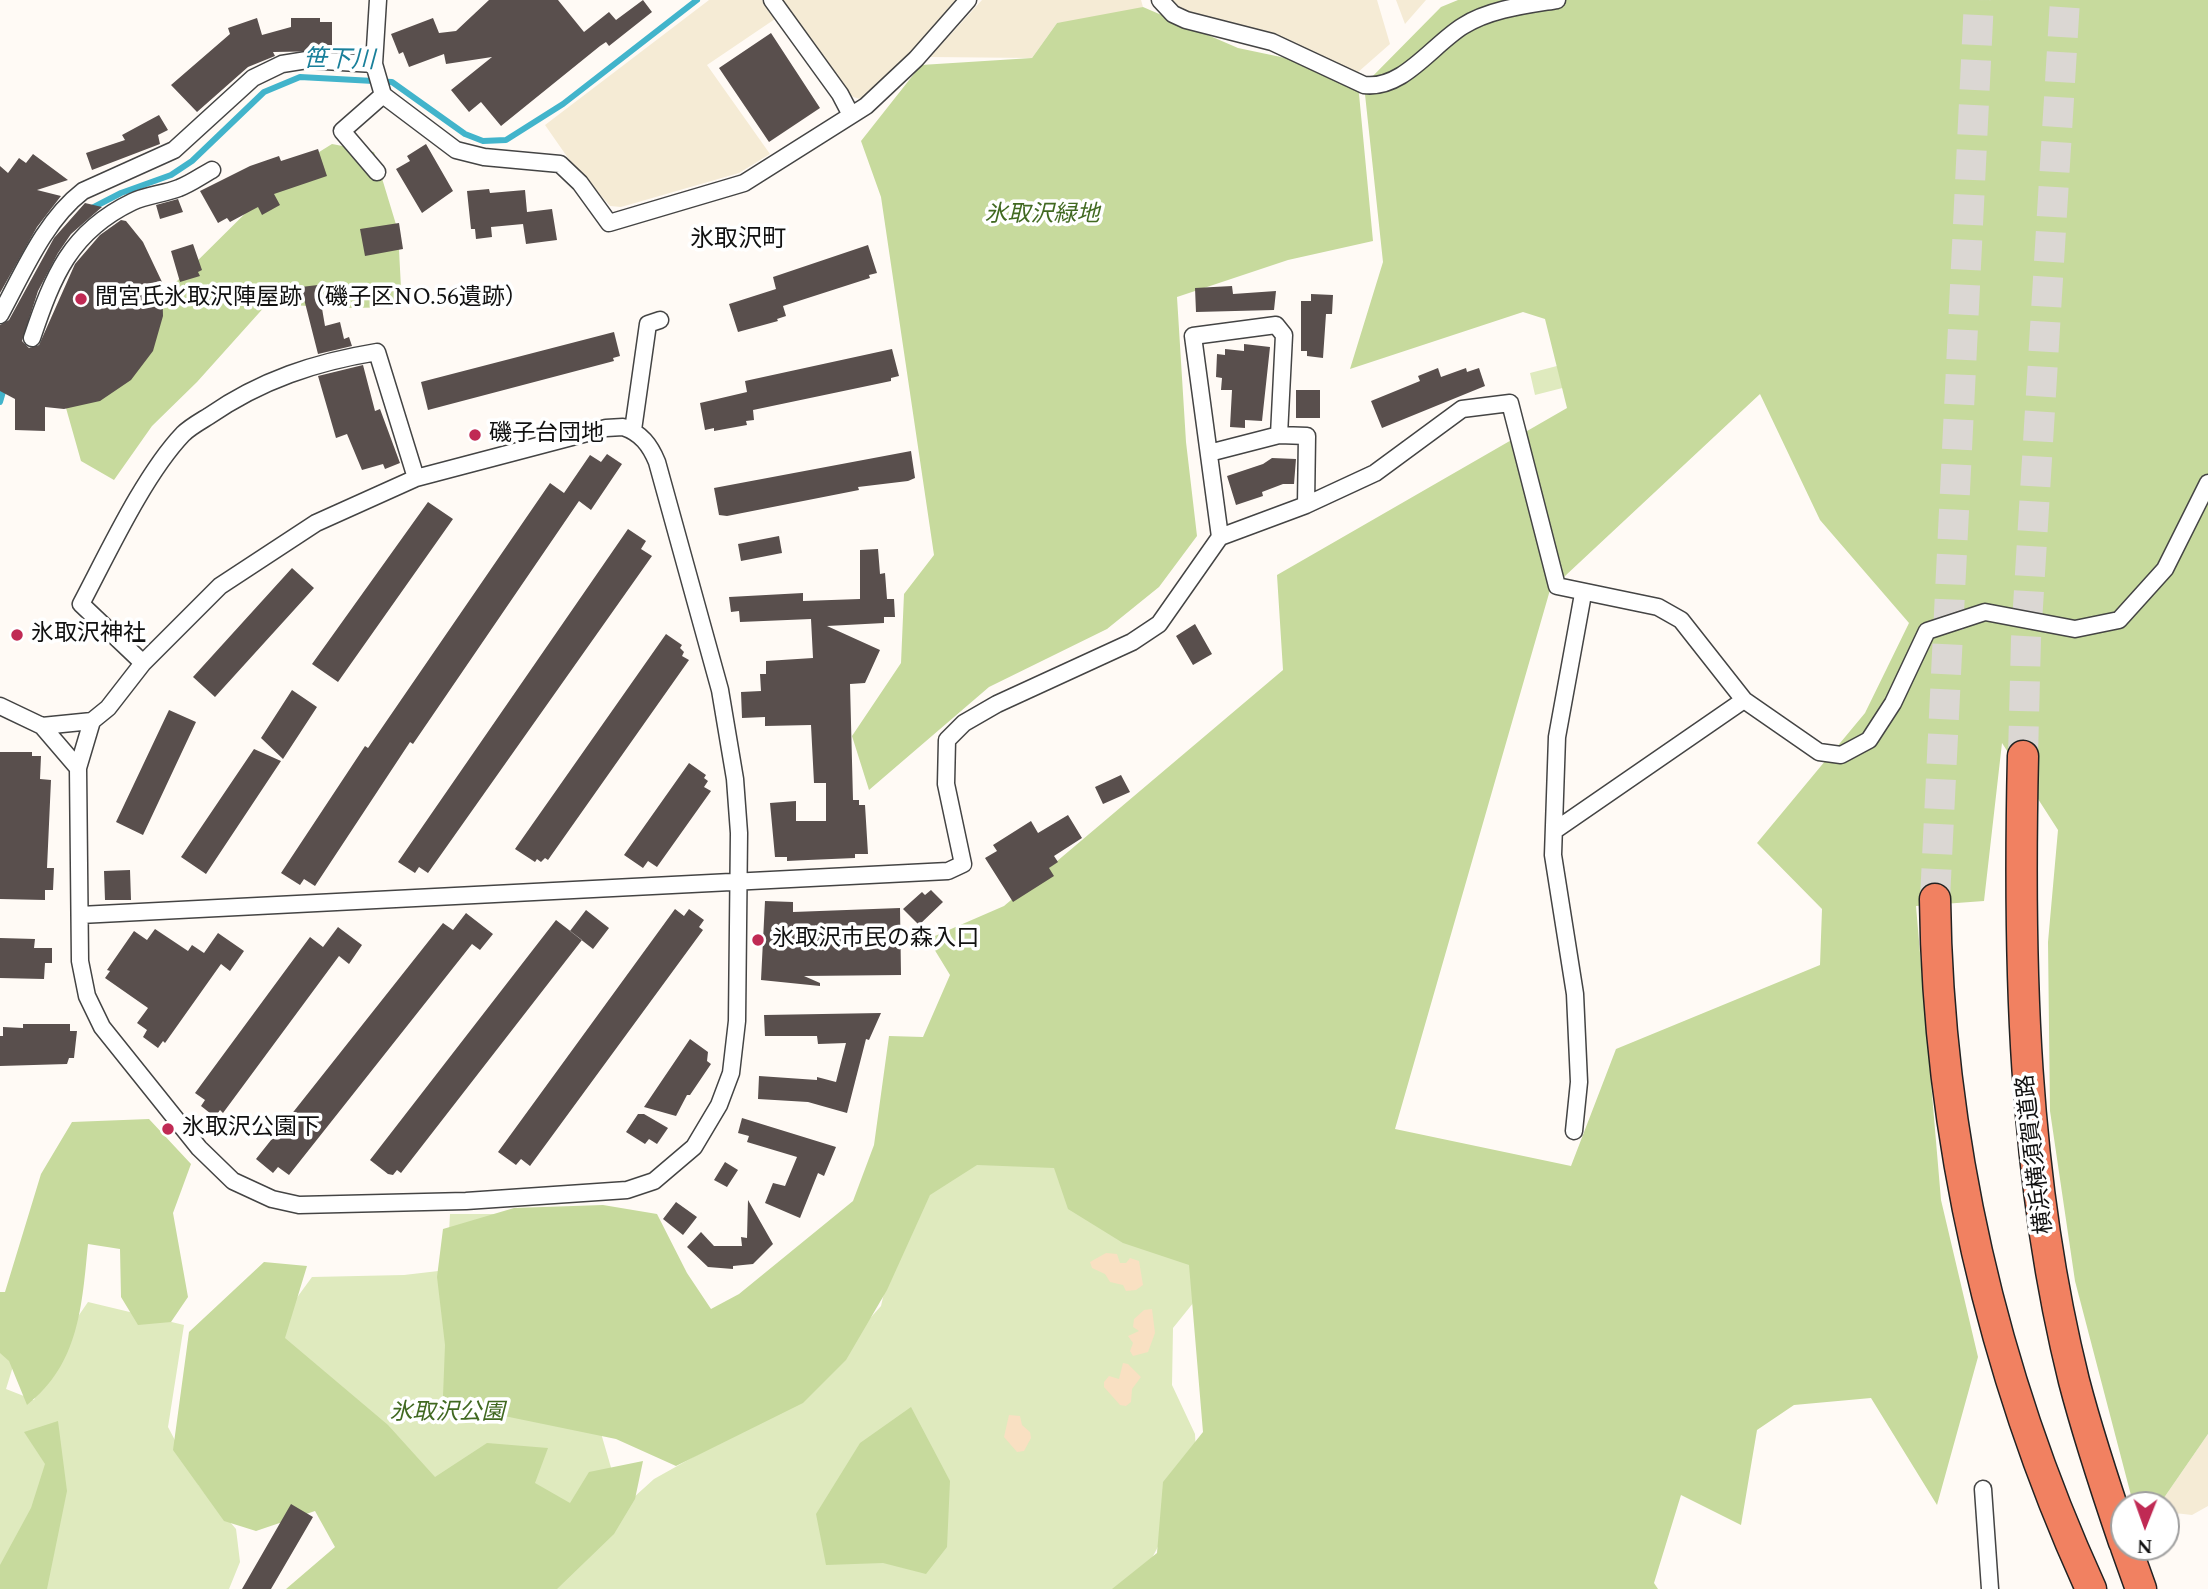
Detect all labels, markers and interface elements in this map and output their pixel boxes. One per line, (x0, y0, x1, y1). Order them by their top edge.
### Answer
water label: 笹下川 (303, 47, 375, 77)
park label: 氷取沢緑地 (985, 202, 1099, 230)
district label: 氷取沢町 (690, 227, 786, 255)
place label: 間宮氏氷取沢陣屋跡（磯子区NO.56遺跡） (95, 285, 528, 313)
marker: 間宮氏氷取沢陣屋跡（磯子区NO.56遺跡） (73, 291, 89, 307)
place label: 磯子台団地 (489, 421, 604, 449)
marker: 磯子台団地 (467, 427, 483, 443)
place label: 氷取沢神社 (31, 621, 146, 649)
marker: 氷取沢神社 (9, 627, 25, 643)
place label: 氷取沢市民の森入口 (772, 926, 979, 954)
marker: 氷取沢市民の森入口 (750, 932, 766, 948)
street label: 横浜横須賀道路 (2013, 1072, 2061, 1236)
place label: 氷取沢公園下 (182, 1115, 320, 1143)
marker: 氷取沢公園下 (160, 1121, 176, 1137)
park label: 氷取沢公園 (390, 1400, 504, 1428)
north arrow (2110, 1491, 2180, 1561)
text: N (2137, 1531, 2153, 1560)

